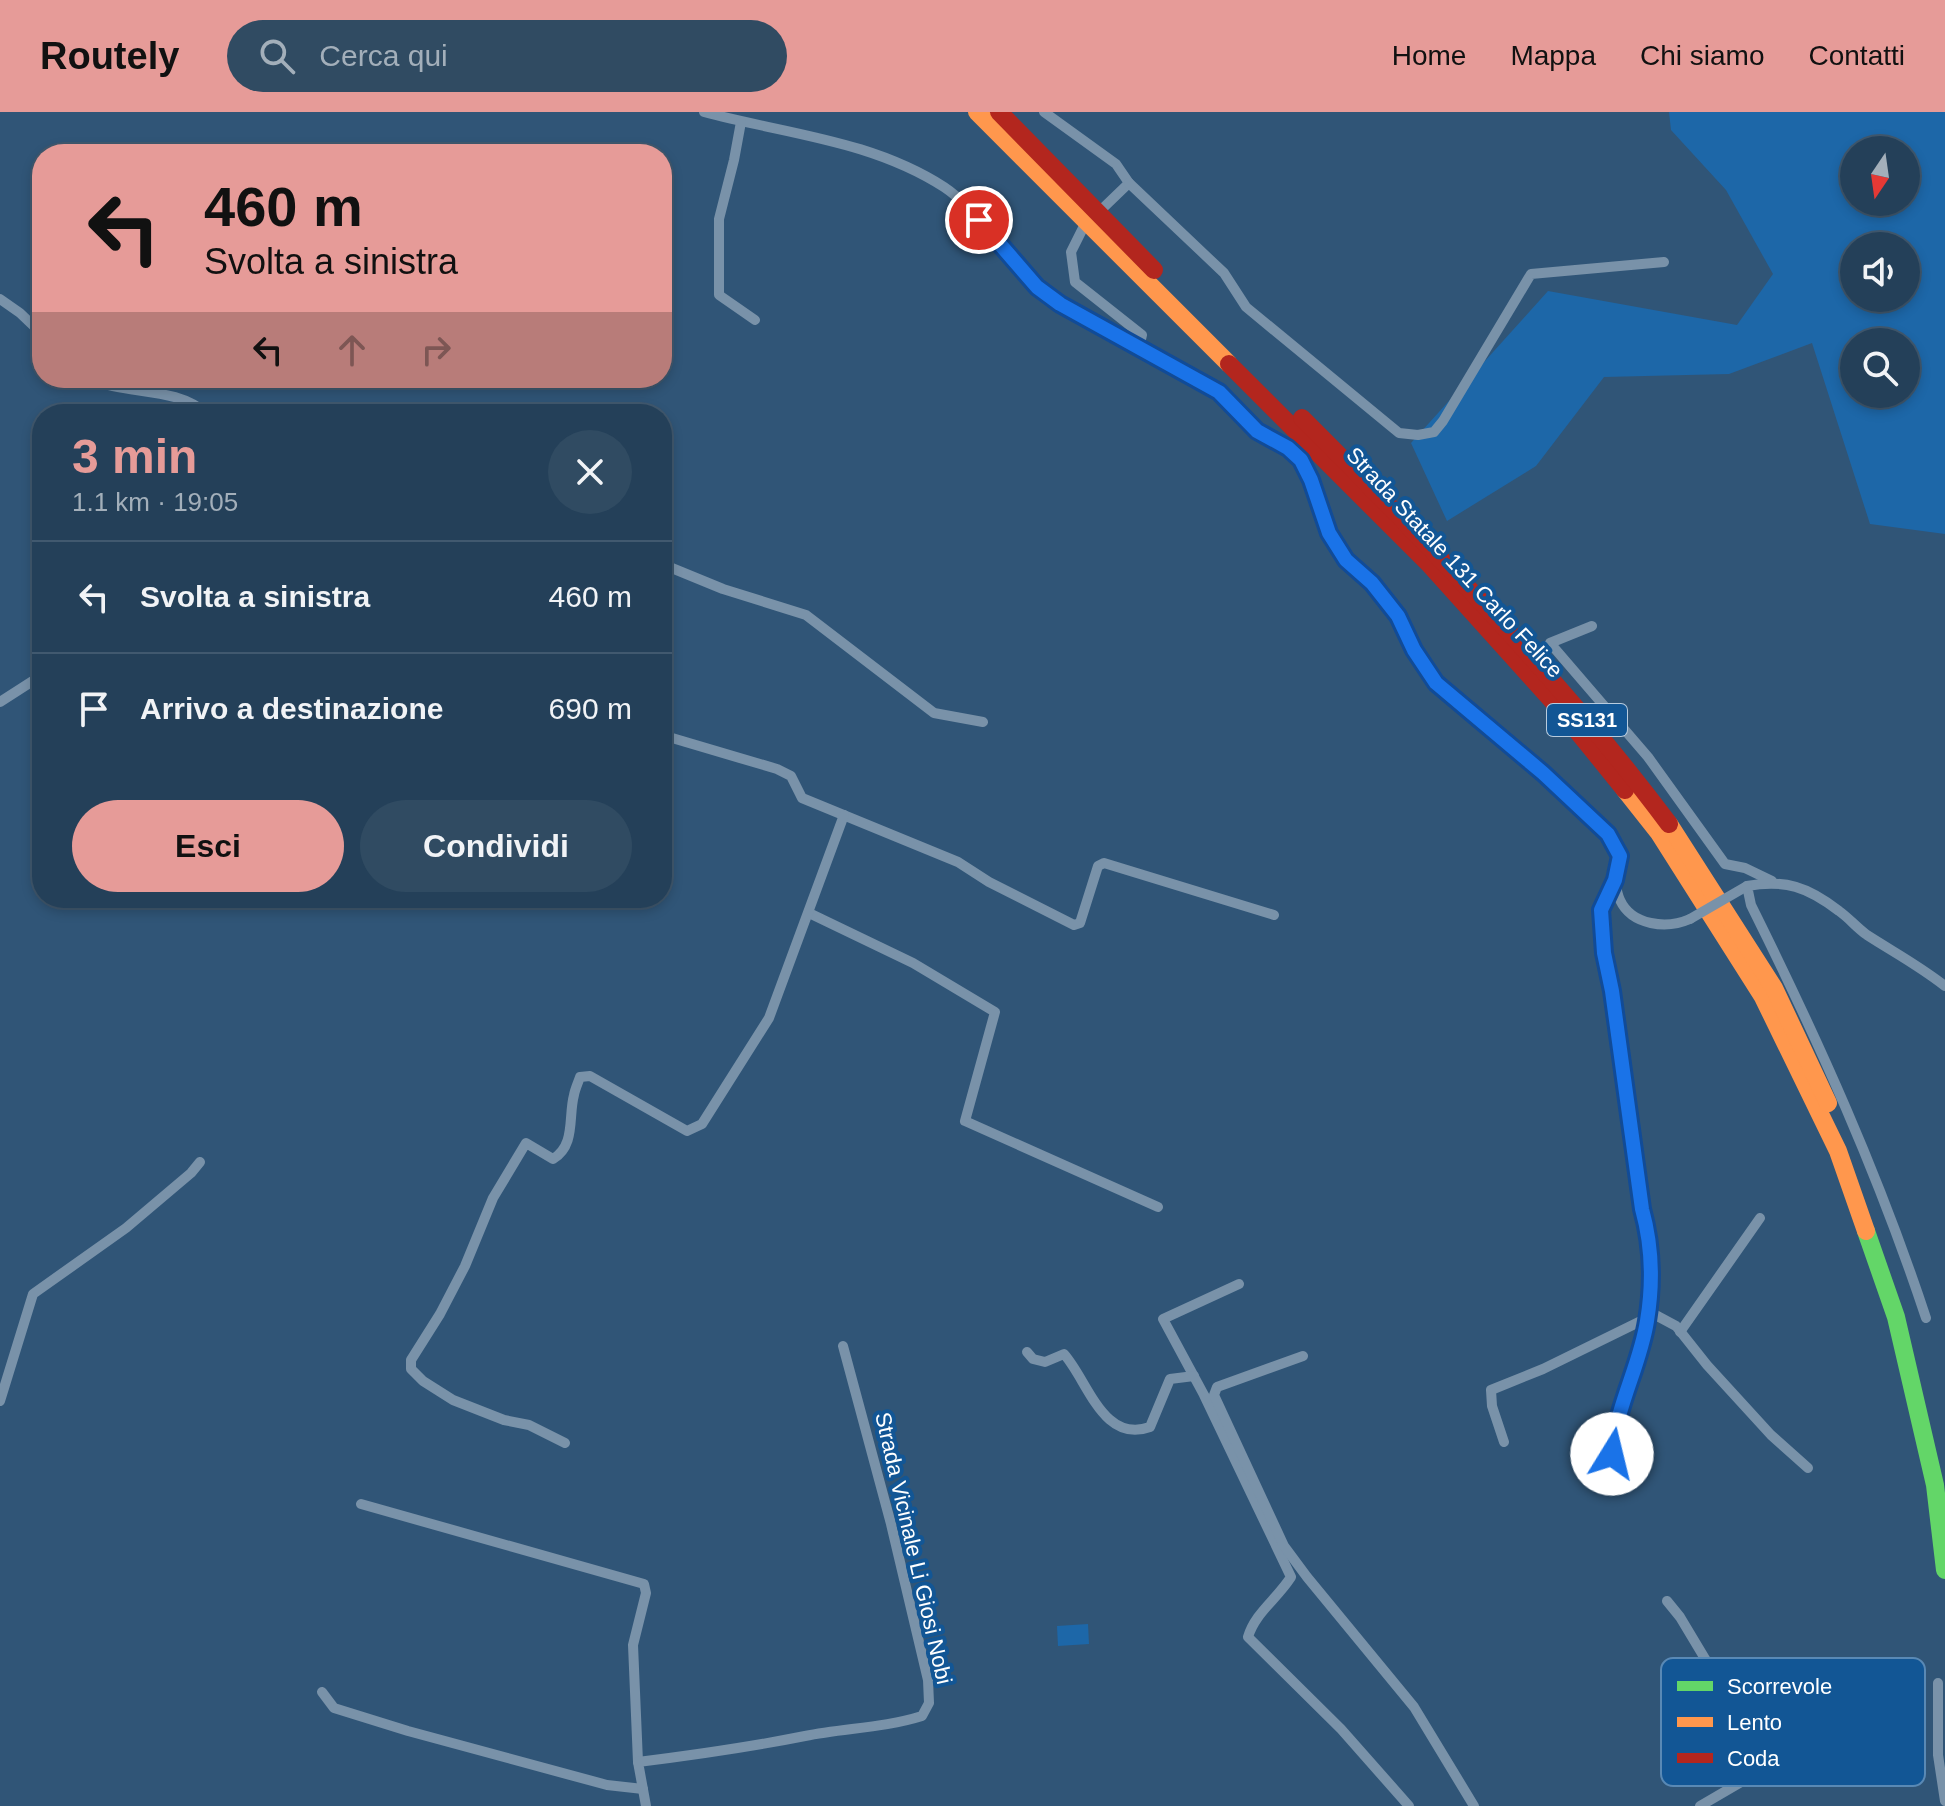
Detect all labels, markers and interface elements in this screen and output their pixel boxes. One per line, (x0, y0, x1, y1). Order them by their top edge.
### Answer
search box (227, 20, 787, 92)
icon: search (255, 34, 299, 78)
text: Routely (40, 35, 179, 77)
text: Cerca qui (319, 39, 448, 72)
text: Home (1392, 40, 1466, 71)
text: Mappa (1510, 40, 1596, 71)
text: Chi siamo (1640, 40, 1765, 71)
text: Contatti (1809, 40, 1905, 71)
north arrow (1840, 136, 1920, 216)
map controls (1840, 136, 1920, 408)
text: 460 m (204, 175, 363, 238)
icon: left (72, 176, 176, 280)
pin (945, 186, 1013, 254)
icon: arrive (957, 198, 1001, 242)
button: sound (1840, 232, 1920, 312)
text: Svolta a sinistra (204, 241, 458, 282)
icon: left (246, 328, 290, 372)
icon: ahead (330, 328, 374, 372)
icon: right (414, 328, 458, 372)
button: search (1840, 328, 1920, 408)
text: 3 min (72, 430, 197, 483)
button: close (548, 430, 632, 514)
street label: Strada Statale 131 Carlo Felice (1341, 442, 1568, 683)
text: 1.1 km · 19:05 (72, 487, 238, 517)
icon: left (72, 575, 116, 619)
text: Svolta a sinistra (140, 580, 370, 613)
text: 460 m (549, 580, 632, 613)
icon: arrive (72, 687, 116, 731)
text: Arrivo a destinazione (140, 692, 443, 725)
text: 690 m (549, 692, 632, 725)
road number: SS131 (1547, 704, 1627, 736)
button: Esci (72, 800, 344, 892)
button: Condividi (360, 800, 632, 892)
street label: Strada Vicinale Li Giosi Nobi (870, 1410, 957, 1687)
position arrow (1570, 1412, 1654, 1496)
legend (1661, 1658, 1925, 1786)
text: Scorrevole (1727, 1674, 1832, 1699)
text: Lento (1727, 1710, 1782, 1735)
text: Coda (1727, 1746, 1780, 1771)

